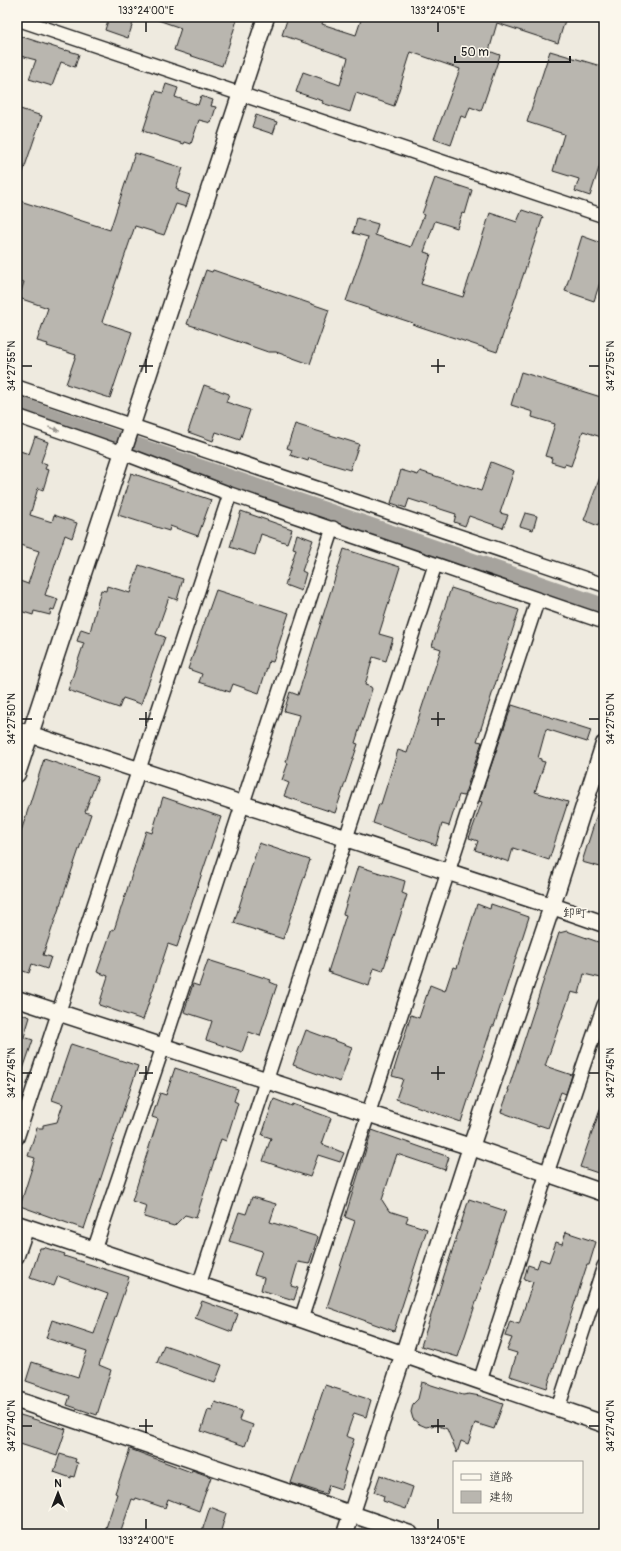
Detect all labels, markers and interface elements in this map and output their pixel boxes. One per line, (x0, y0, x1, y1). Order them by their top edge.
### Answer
text: 133°24'00"E (118, 5, 174, 17)
text: 133°24'05"E (411, 5, 465, 17)
scale bar (455, 38, 570, 64)
text: 50 m (461, 45, 489, 60)
text: 34°27'55"N (6, 341, 18, 391)
text: 34°27'55"N (605, 341, 617, 391)
one-way arrow (48, 426, 60, 432)
text: 34°27'50"N (6, 693, 18, 745)
text: 34°27'50"N (605, 693, 617, 745)
district label: 卸町 (563, 906, 587, 921)
text: 34°27'45"N (6, 1047, 18, 1098)
text: 34°27'45"N (605, 1047, 617, 1098)
text: 34°27'40"N (6, 1400, 18, 1452)
text: 34°27'40"N (605, 1400, 617, 1452)
legend (453, 1461, 583, 1513)
text: 道路 (489, 1470, 513, 1485)
north arrow (38, 1473, 78, 1513)
text: N (54, 1477, 62, 1490)
text: 建物 (489, 1490, 513, 1505)
text: 133°24'00"E (118, 1535, 174, 1547)
text: 133°24'05"E (411, 1535, 465, 1547)

